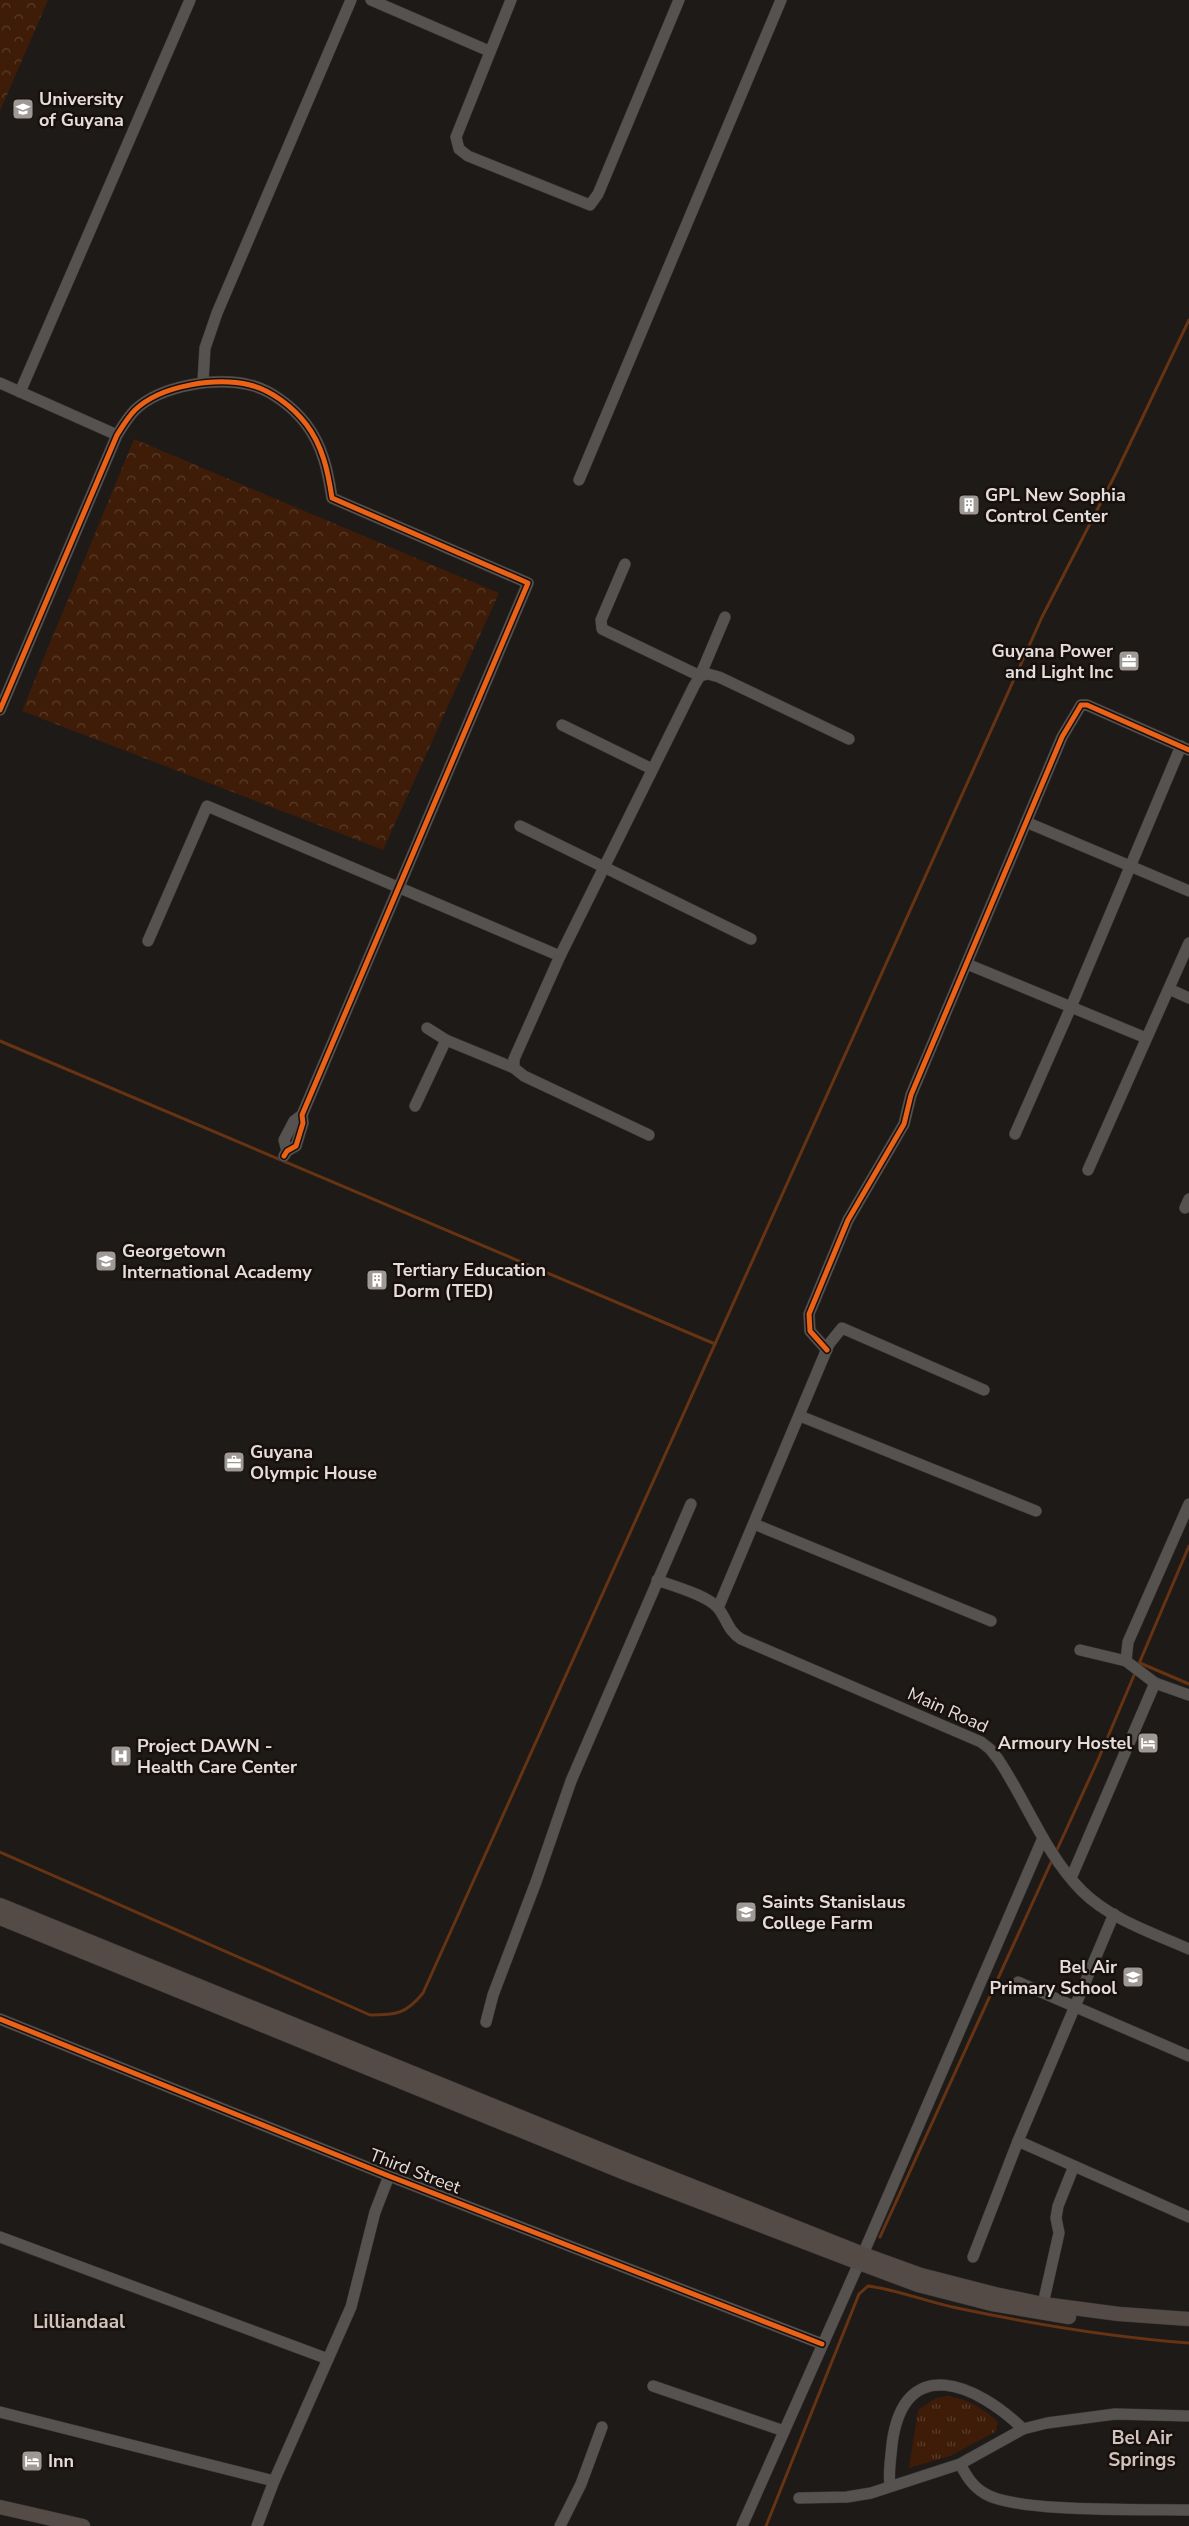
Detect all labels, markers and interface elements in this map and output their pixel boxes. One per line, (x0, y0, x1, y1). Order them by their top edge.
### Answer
place label: University of Guyana (39, 87, 124, 132)
school or university icon: University of Guyana (11, 97, 35, 121)
place label: GPL New Sophia Control Center (985, 483, 1126, 528)
building icon: GPL New Sophia Control Center (957, 493, 981, 517)
place label: Guyana Power and Light Inc (992, 639, 1114, 684)
office icon: Guyana Power and Light Inc (1117, 649, 1141, 673)
place label: Georgetown International Academy (122, 1239, 312, 1284)
school or university icon: Georgetown International Academy (94, 1249, 118, 1273)
place label: Tertiary Education Dorm (TED) (393, 1258, 546, 1303)
building icon: Tertiary Education Dorm (TED) (365, 1268, 389, 1292)
place label: Guyana Olympic House (250, 1440, 377, 1485)
office icon: Guyana Olympic House (222, 1450, 246, 1474)
street label: Main Road (904, 1682, 992, 1738)
place label: Armoury Hostel (998, 1731, 1132, 1755)
hotel icon: Armoury Hostel (1136, 1731, 1160, 1755)
place label: Project DAWN - Health Care Center (137, 1734, 297, 1779)
hospital icon: Project DAWN - Health Care Center (109, 1744, 133, 1768)
place label: Saints Stanislaus College Farm (762, 1890, 906, 1935)
school or university icon: Saints Stanislaus College Farm (734, 1900, 758, 1924)
place label: Bel Air Primary School (989, 1955, 1117, 2000)
school or university icon: Bel Air Primary School (1121, 1965, 1145, 1989)
street label: Third Street (366, 2143, 465, 2200)
district label: Lilliandaal (33, 2309, 125, 2335)
district label: Bel Air Springs (1108, 2425, 1176, 2473)
hotel icon: Inn (20, 2449, 44, 2473)
place label: Inn (48, 2449, 74, 2473)

